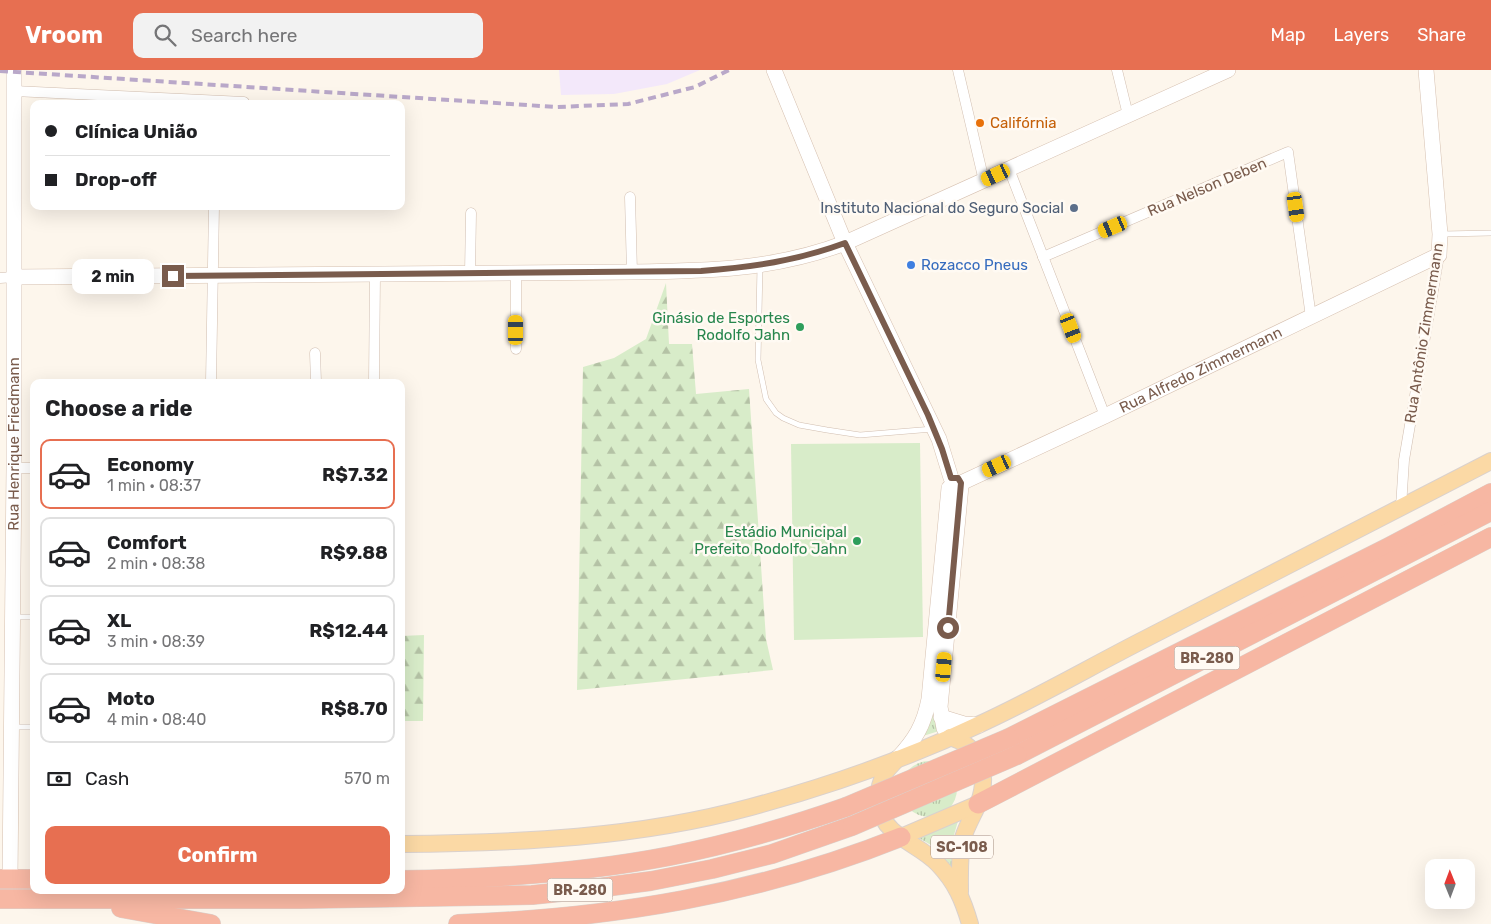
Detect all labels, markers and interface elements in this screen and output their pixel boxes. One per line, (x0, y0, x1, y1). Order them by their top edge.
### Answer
search box (133, 13, 483, 58)
text: Vroom (25, 21, 103, 49)
icon: search (151, 21, 179, 49)
text: Search here (191, 24, 297, 47)
text: Map (1271, 24, 1306, 46)
text: Layers (1334, 24, 1389, 46)
text: Share (1417, 24, 1466, 46)
place label: Califórnia (990, 114, 1057, 132)
marker: Califórnia (974, 117, 986, 129)
text: Clínica União (75, 120, 198, 143)
street label: Rua Nelson Deben (1145, 154, 1269, 220)
car (979, 162, 1012, 188)
text: Drop-off (75, 168, 157, 191)
car (1286, 191, 1305, 223)
place label: Instituto Nacional do Seguro Social (820, 199, 1064, 217)
marker: Instituto Nacional do Seguro Social (1068, 202, 1080, 214)
car (1096, 214, 1129, 240)
street label: Rua Antônio Zimmermann (1401, 242, 1447, 424)
place label: Rozacco Pneus (921, 256, 1028, 274)
callout: 2 min (73, 258, 156, 294)
marker: Rozacco Pneus (905, 259, 917, 271)
route end (162, 265, 184, 287)
text: 2 min (91, 267, 135, 286)
place label: Ginásio de Esportes Rodolfo Jahn (652, 309, 790, 344)
car (1058, 311, 1083, 345)
car (508, 315, 523, 345)
marker: Ginásio de Esportes Rodolfo Jahn (794, 321, 806, 333)
street label: Rua Alfredo Zimmermann (1116, 323, 1285, 417)
street label: Rua Henrique Friedmann (4, 357, 23, 531)
text: Choose a ride (45, 395, 192, 422)
icon: car (47, 452, 92, 497)
text: Economy (107, 453, 194, 476)
car (980, 453, 1013, 479)
text: R$7.32 (322, 463, 388, 486)
text: 1 min · 08:37 (107, 476, 201, 495)
place label: Estádio Municipal Prefeito Rodolfo Jahn (694, 523, 847, 558)
icon: car (47, 530, 92, 575)
text: Comfort (107, 531, 187, 554)
marker: Estádio Municipal Prefeito Rodolfo Jahn (851, 535, 863, 547)
text: R$9.88 (320, 541, 388, 564)
text: 2 min · 08:38 (107, 554, 205, 573)
icon: car (47, 608, 92, 653)
text: XL (107, 609, 131, 632)
route start (937, 617, 959, 639)
text: R$12.44 (309, 619, 388, 642)
text: 3 min · 08:39 (107, 632, 205, 651)
road number: BR-280 (1174, 646, 1240, 670)
car (935, 651, 952, 683)
icon: car (47, 686, 92, 731)
text: Moto (107, 687, 155, 710)
text: R$8.70 (321, 697, 388, 720)
text: 4 min · 08:40 (107, 710, 206, 729)
icon: cash (45, 765, 73, 793)
text: Cash (85, 767, 129, 790)
text: 570 m (344, 769, 390, 788)
button: Confirm (45, 826, 390, 884)
road number: SC-108 (931, 836, 993, 859)
north arrow (1425, 859, 1475, 909)
map controls (1425, 859, 1475, 909)
road number: BR-280 (548, 878, 612, 902)

